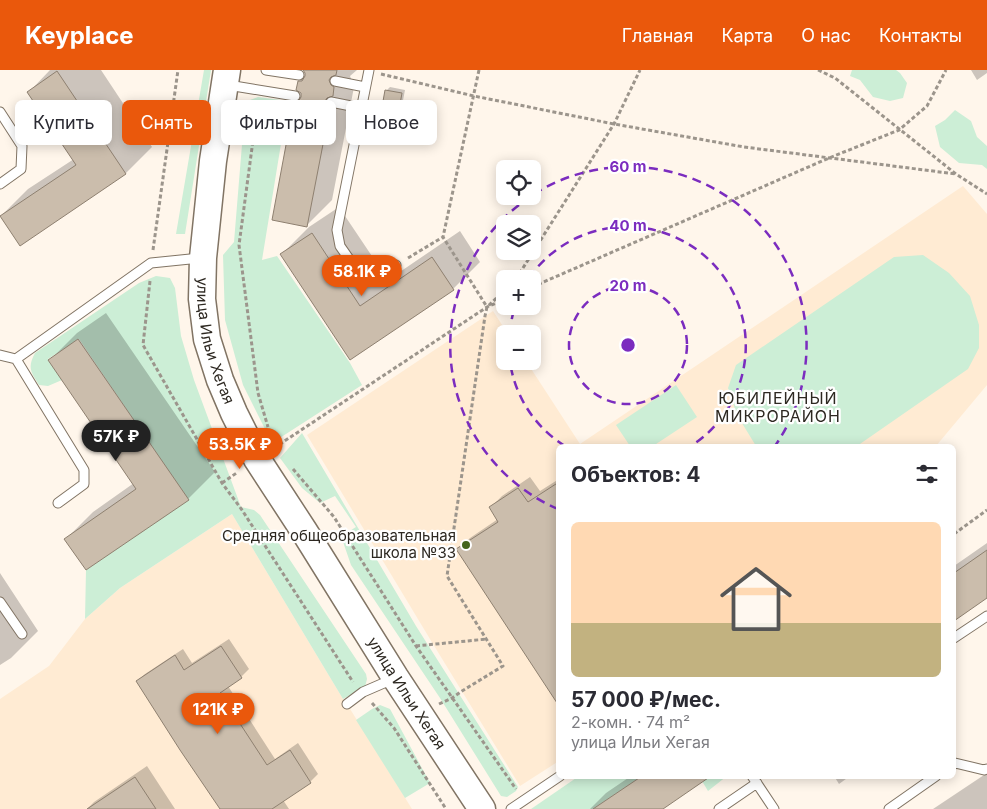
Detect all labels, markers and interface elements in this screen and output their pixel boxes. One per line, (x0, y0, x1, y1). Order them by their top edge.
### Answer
text: Keyplace (25, 21, 134, 50)
text: Главная (622, 25, 693, 46)
text: Карта (721, 25, 773, 46)
text: О нас (801, 25, 851, 46)
text: Контакты (879, 25, 962, 46)
chip: Купить (15, 100, 112, 145)
chip: Снять (122, 100, 211, 145)
chip: Фильтры (221, 100, 336, 145)
chip: Новое (346, 100, 437, 145)
text: 60 m (609, 157, 647, 176)
map controls (496, 160, 541, 370)
button: locate (496, 160, 541, 205)
button: layers (496, 215, 541, 260)
text: 40 m (609, 216, 647, 235)
pin: 58.1K ₽ (316, 254, 408, 297)
text: 58.1K ₽ (333, 261, 391, 281)
button: + (496, 270, 541, 315)
text: 20 m (610, 276, 646, 295)
street label: улица Ильи Хегая (193, 277, 239, 407)
button: − (496, 325, 541, 370)
centre of rings (619, 336, 637, 354)
district label: ЮБИЛЕЙНЫЙ МИКРОРАЙОН (715, 388, 841, 426)
pin: 57K ₽ (81, 420, 151, 462)
text: 57K ₽ (93, 426, 139, 446)
pin: 53.5K ₽ (194, 428, 286, 470)
text: 53.5K ₽ (209, 434, 271, 454)
icon: filters (913, 460, 941, 488)
text: Объектов: 4 (571, 462, 700, 487)
place label: Средняя общеобразовательная школа №33 (222, 526, 456, 562)
marker: Средняя общеобразовательная школа №33 (460, 539, 472, 551)
icon: home (711, 554, 801, 644)
street label: улица Ильи Хегая (363, 633, 450, 753)
text: 57 000 ₽/мес. (571, 687, 721, 712)
pin: 121K ₽ (177, 692, 259, 735)
text: 121K ₽ (192, 699, 244, 719)
text: 2-комн. · 74 m² (571, 712, 690, 732)
text: улица Ильи Хегая (571, 732, 710, 752)

